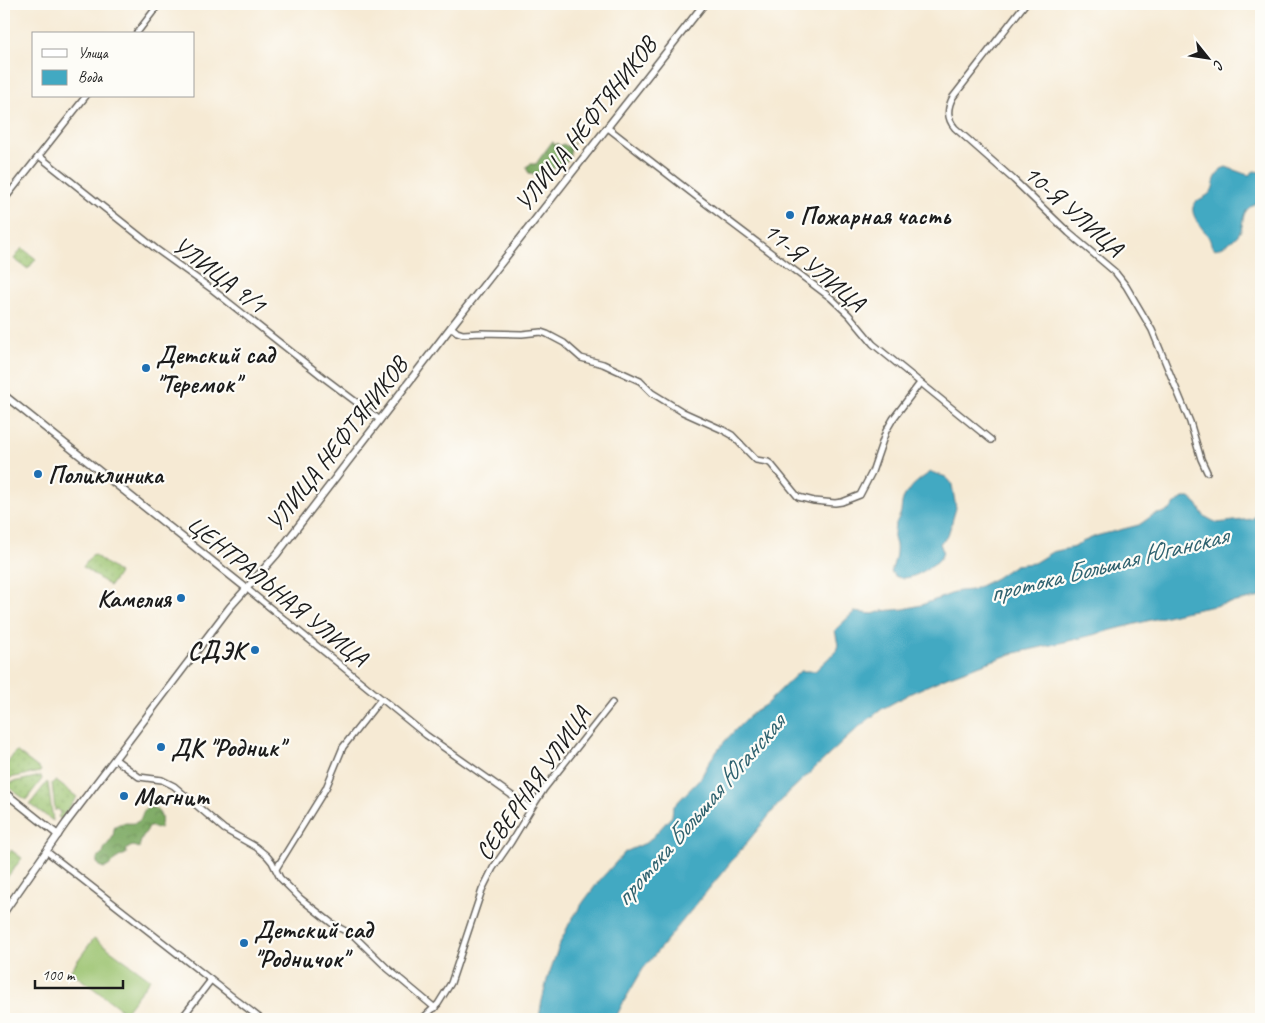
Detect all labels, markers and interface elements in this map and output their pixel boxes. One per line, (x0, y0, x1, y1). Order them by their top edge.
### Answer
street label: УЛИЦА НЕФТЯНИКОВ (508, 29, 666, 218)
legend (32, 32, 195, 98)
north arrow (1182, 32, 1232, 82)
text: Улица (78, 44, 109, 63)
text: С (1209, 57, 1228, 73)
text: Вода (78, 68, 103, 87)
street label: 10-Я УЛИЦА (1017, 158, 1131, 265)
place label: Пожарная часть (800, 200, 952, 232)
marker: Пожарная часть (784, 209, 796, 221)
street label: 11-Я УЛИЦА (757, 215, 873, 320)
street label: УЛИЦА 9/1 (166, 229, 274, 321)
place label: Детский сад "Теремок" (156, 339, 277, 400)
street label: УЛИЦА НЕФТЯНИКОВ (259, 349, 417, 538)
marker: Детский сад "Теремок" (140, 362, 152, 374)
place label: Поликлиника (48, 459, 165, 491)
marker: Поликлиника (32, 468, 44, 480)
street label: ЦЕНТРАЛЬНАЯ УЛИЦА (180, 508, 376, 675)
water label: протока Большая Юганская (986, 518, 1235, 610)
place label: Камелия (97, 583, 173, 615)
marker: Камелия (175, 592, 187, 604)
place label: СДЭК (188, 635, 250, 667)
marker: СДЭК (249, 644, 261, 656)
street label: СЕВЕРНАЯ УЛИЦА (468, 699, 598, 867)
water label: протока Большая Юганская (607, 704, 795, 913)
place label: ДК "Родник" (171, 732, 289, 764)
marker: ДК "Родник" (155, 741, 167, 753)
place label: Магнит (134, 781, 210, 813)
marker: Магнит (118, 790, 130, 802)
place label: Детский сад "Родничок" (254, 914, 375, 975)
marker: Детский сад "Родничок" (238, 937, 250, 949)
scale bar (35, 958, 122, 990)
text: 100 m (42, 966, 76, 985)

